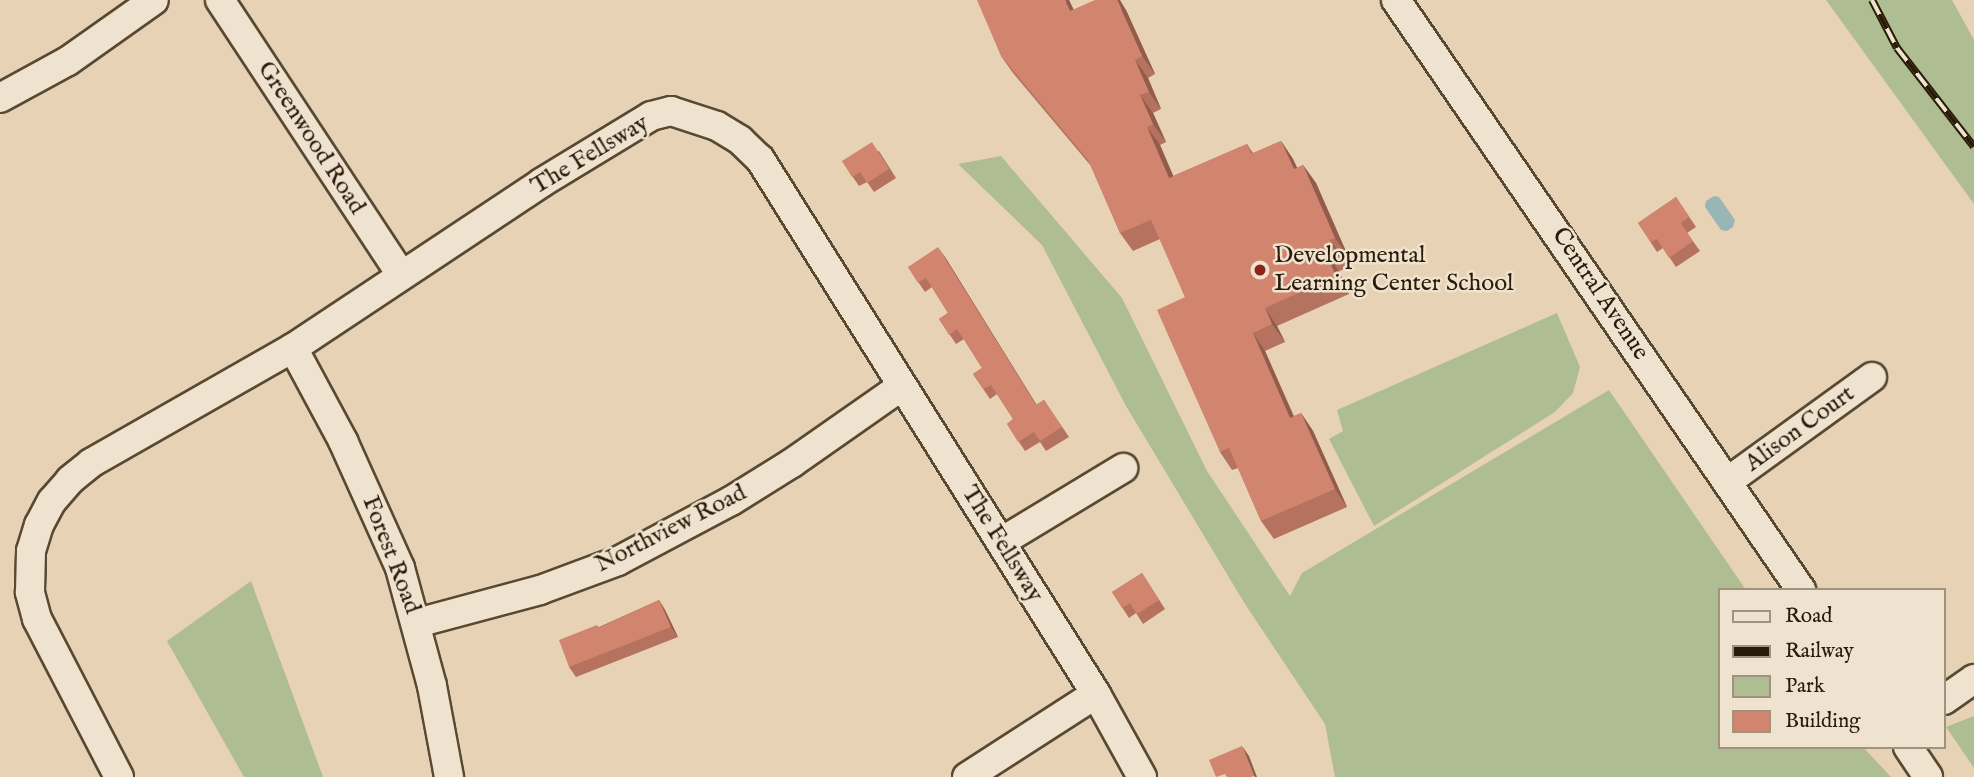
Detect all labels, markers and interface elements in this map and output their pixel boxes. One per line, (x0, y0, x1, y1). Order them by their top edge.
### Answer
street label: Greenwood Road (251, 56, 371, 220)
street label: The Fellsway (526, 109, 654, 201)
street label: Central Avenue (1545, 222, 1655, 366)
place label: Developmental Learning Center School (1274, 242, 1514, 298)
marker: Developmental Learning Center School (1252, 262, 1268, 278)
street label: Alison Court (1740, 380, 1860, 478)
street label: Northview Road (591, 479, 751, 579)
street label: The Fellsway (955, 480, 1049, 608)
street label: Forest Road (355, 492, 427, 618)
legend (1718, 588, 1946, 749)
text: Road (1785, 603, 1832, 630)
text: Railway (1785, 638, 1854, 665)
text: Park (1785, 673, 1825, 700)
text: Building (1785, 708, 1860, 735)

